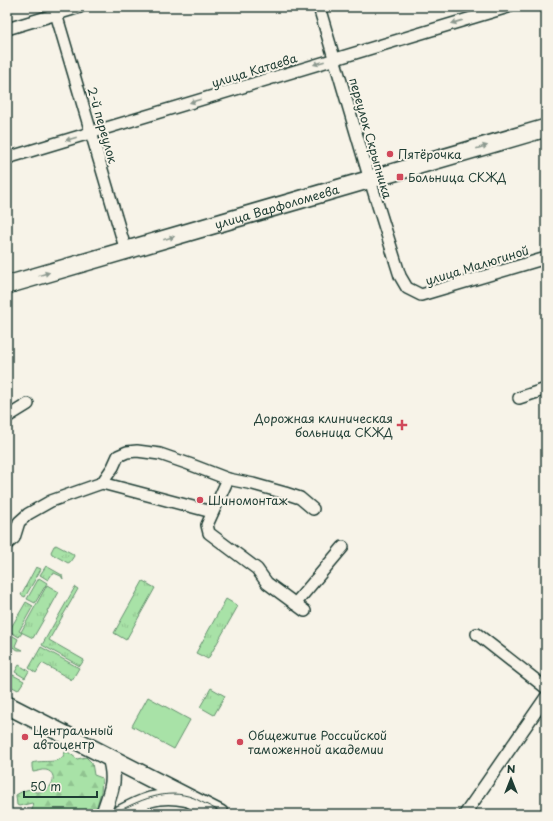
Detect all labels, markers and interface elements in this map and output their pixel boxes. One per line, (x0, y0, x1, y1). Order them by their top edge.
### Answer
one-way arrow (451, 19, 463, 25)
street label: улица Катаева (209, 48, 299, 92)
one-way arrow (313, 60, 325, 66)
street label: переулок Скрыпника (345, 75, 397, 201)
street label: 2-й переулок (84, 85, 123, 166)
one-way arrow (189, 98, 201, 104)
one-way arrow (65, 136, 77, 142)
one-way arrow (477, 144, 489, 150)
place label: Пятёрочка (398, 145, 462, 163)
marker: Пятёрочка (385, 149, 395, 159)
place label: Больница СКЖД (408, 168, 506, 186)
marker: Больница СКЖД (395, 172, 405, 182)
street label: улица Варфоломеева (212, 180, 342, 233)
one-way arrow (164, 235, 176, 241)
street label: улица Малюгиной (423, 241, 531, 289)
one-way arrow (39, 271, 51, 277)
place label: Дорожная клиническая больница СКЖД (253, 409, 393, 441)
marker: Дорожная клиническая больница СКЖД (396, 419, 408, 431)
place label: Шиномонтаж (208, 491, 288, 509)
marker: Шиномонтаж (195, 495, 205, 505)
place label: Центральный автоцентр (33, 721, 113, 753)
place label: Общежитие Российской таможенной академии (248, 726, 387, 758)
marker: Центральный автоцентр (20, 732, 30, 742)
marker: Общежитие Российской таможенной академии (235, 737, 245, 747)
north arrow (491, 759, 531, 799)
text: N (507, 760, 516, 777)
scale bar (24, 773, 97, 799)
text: 50 m (30, 777, 61, 795)

